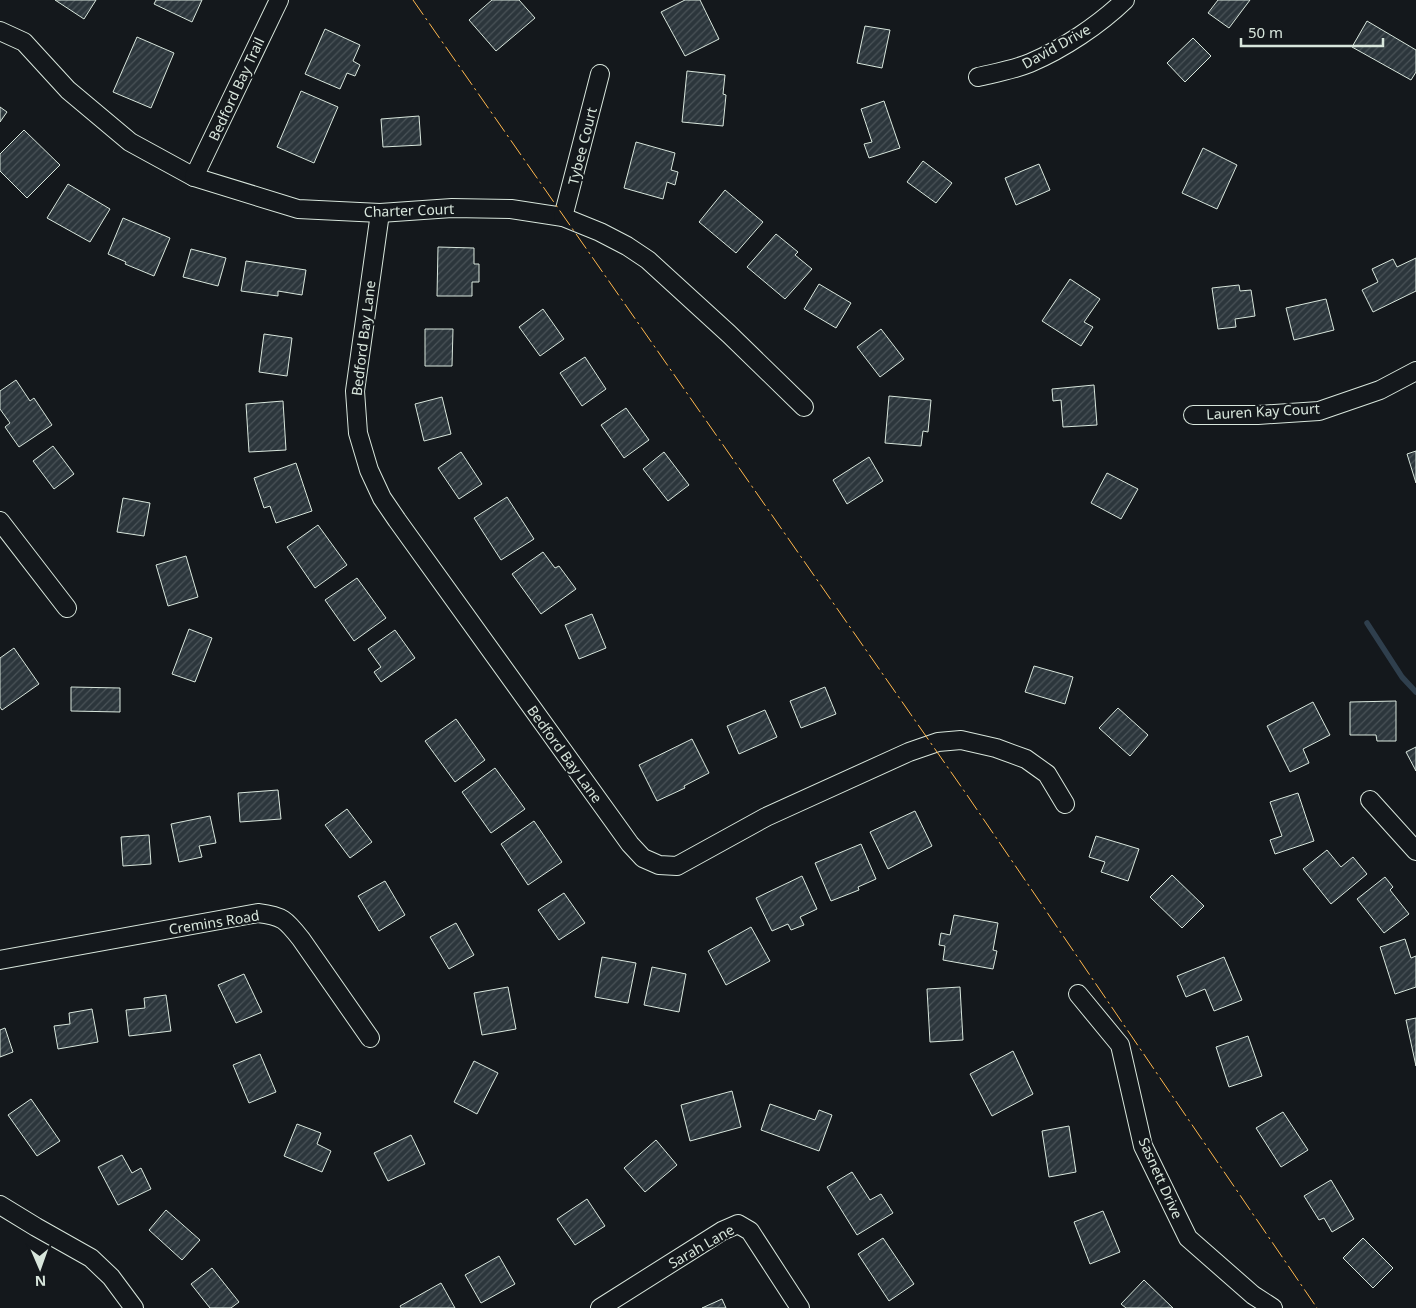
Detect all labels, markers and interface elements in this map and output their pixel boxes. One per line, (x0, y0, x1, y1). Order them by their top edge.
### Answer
scale bar (1241, 15, 1384, 47)
street label: David Drive (1018, 19, 1094, 73)
text: 50 m (1248, 22, 1283, 42)
street label: Bedford Bay Trail (204, 34, 268, 144)
street label: Tybee Court (563, 105, 601, 187)
street label: Charter Court (364, 199, 454, 221)
street label: Bedford Bay Lane (346, 279, 380, 397)
street label: Lauren Kay Court (1206, 399, 1320, 423)
street label: Bedford Bay Lane (523, 701, 607, 807)
street label: Cremins Road (167, 905, 261, 939)
street label: Sasnett Drive (1135, 1134, 1187, 1222)
street label: Sarah Lane (665, 1219, 737, 1272)
north arrow (15, 1243, 65, 1293)
text: N (34, 1272, 46, 1291)

